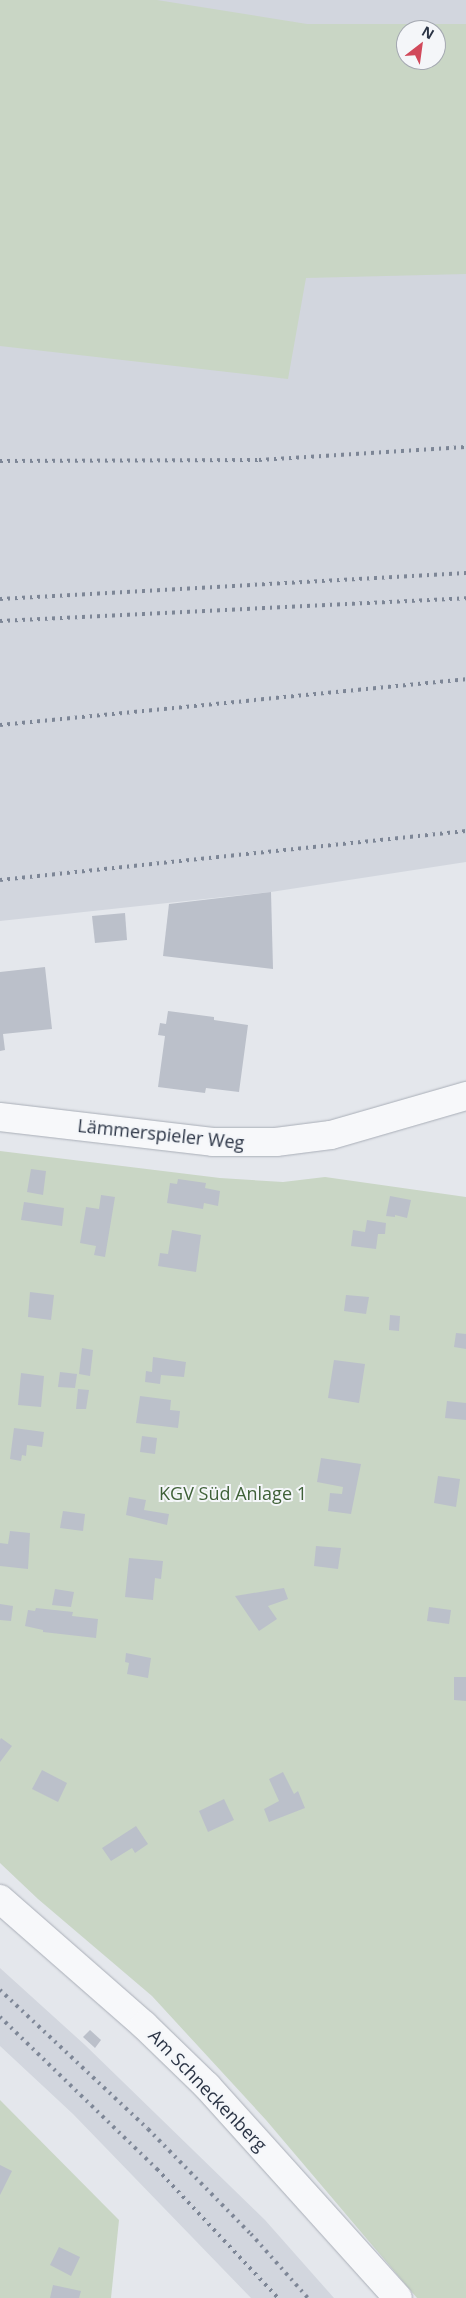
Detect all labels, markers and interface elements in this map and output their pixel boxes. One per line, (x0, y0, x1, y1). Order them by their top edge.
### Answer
north arrow (396, 20, 446, 70)
text: N (419, 21, 438, 44)
street label: Lämmerspieler Weg (77, 1114, 245, 1154)
park label: KGV Süd Anlage 1 (159, 1482, 307, 1504)
street label: Am Schneckenberg (144, 2025, 272, 2155)

